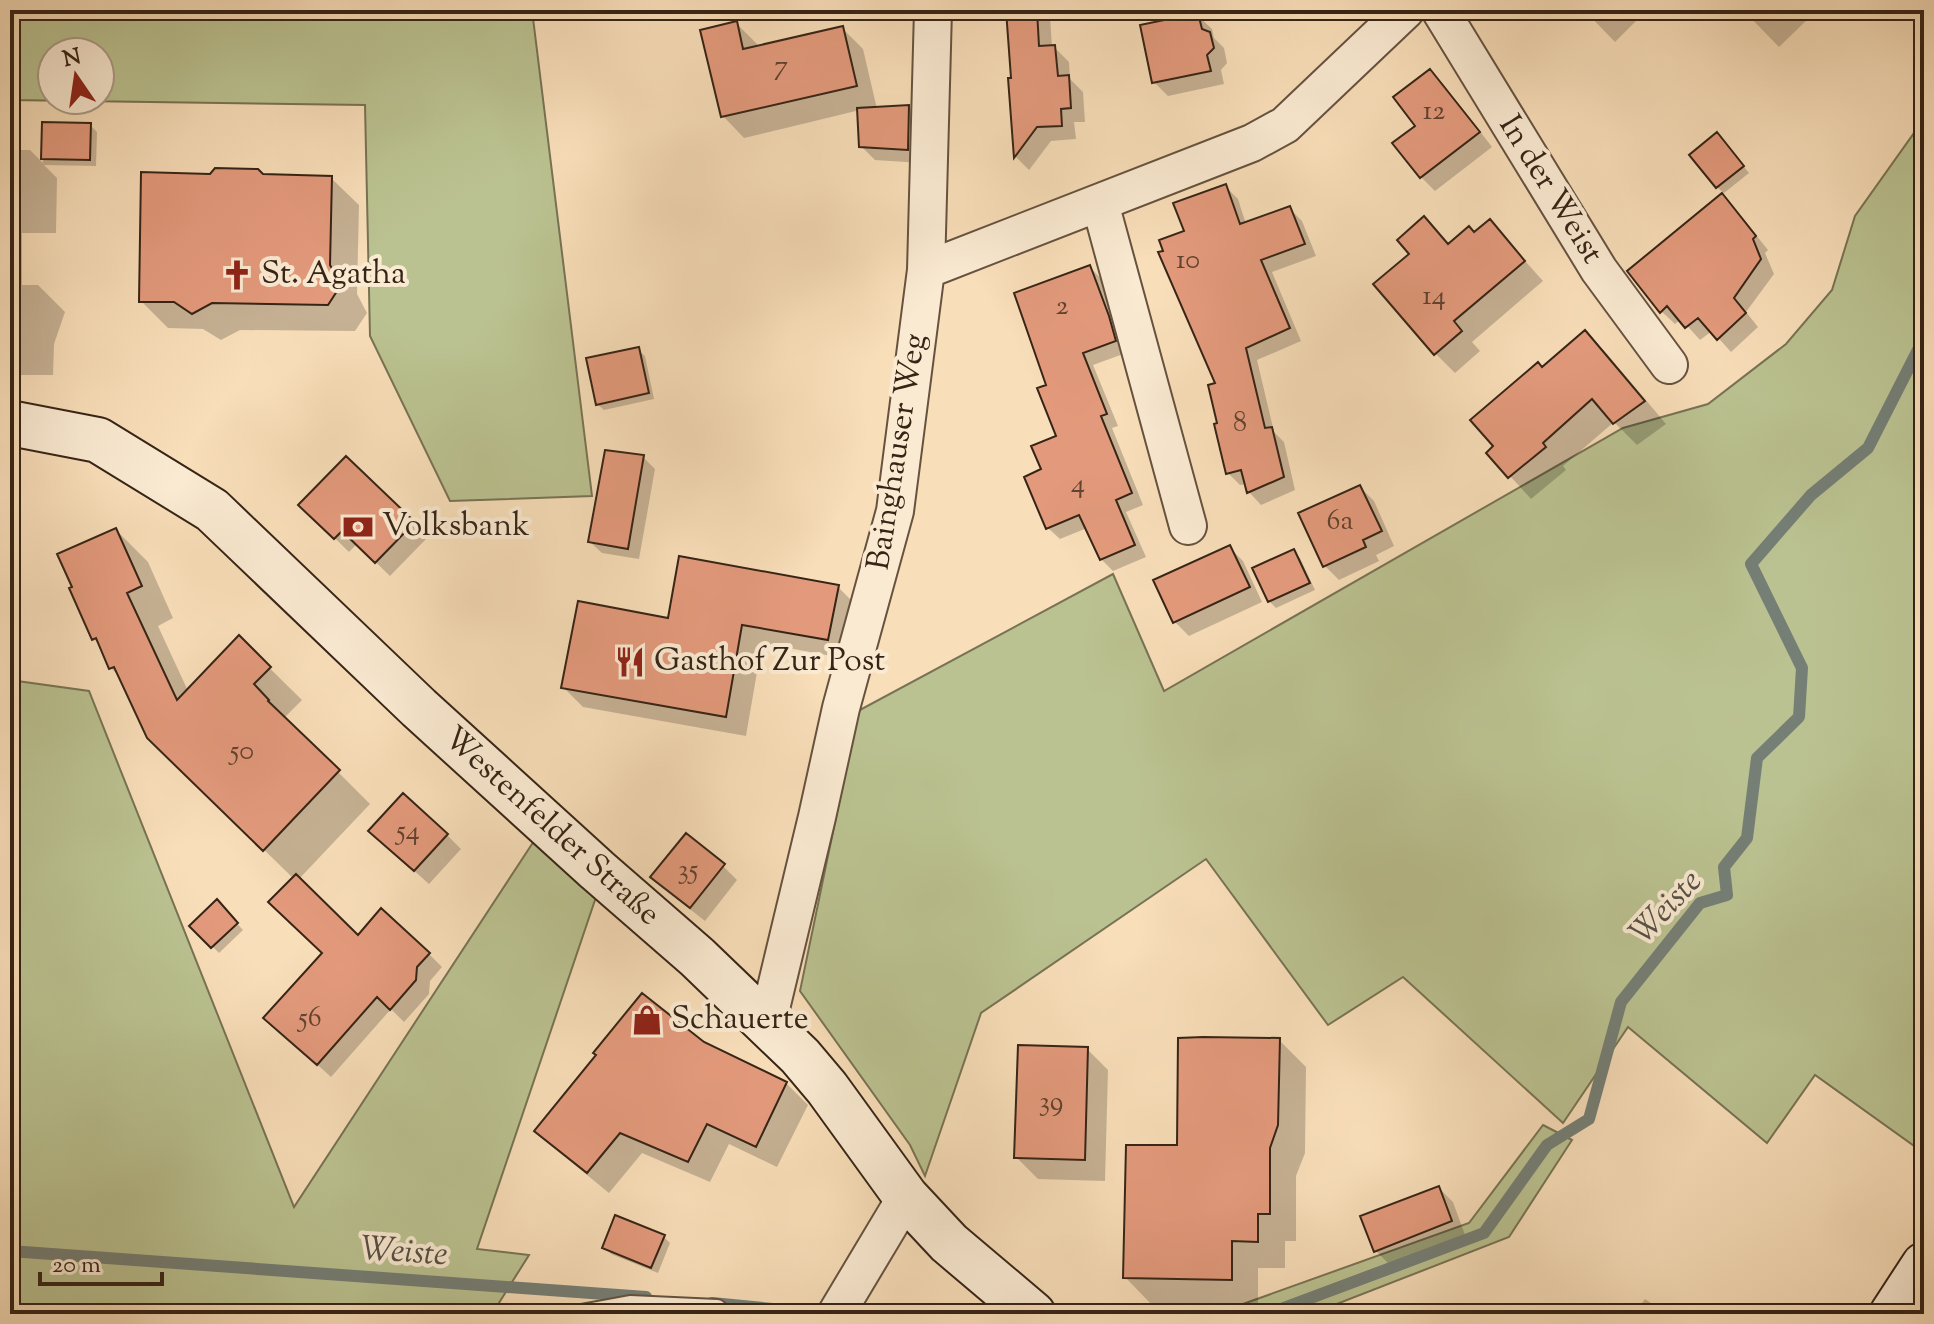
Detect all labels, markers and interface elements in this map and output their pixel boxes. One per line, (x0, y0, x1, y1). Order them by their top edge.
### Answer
north arrow (36, 36, 116, 116)
text: N (60, 42, 85, 77)
house number: 7 (774, 47, 788, 87)
house number: 12 (1423, 92, 1445, 132)
street label: In der Weist (1486, 107, 1614, 273)
house number: 10 (1176, 241, 1200, 281)
place label: St. Agatha (261, 252, 406, 298)
church icon: St. Agatha (220, 258, 254, 292)
house number: 14 (1422, 277, 1446, 317)
house number: 2 (1055, 287, 1069, 327)
street label: Bainghauser Weg (857, 330, 939, 574)
house number: 8 (1233, 404, 1247, 444)
house number: 4 (1071, 465, 1085, 505)
house number: 6a (1327, 502, 1354, 542)
place label: Volksbank (382, 504, 530, 550)
bank icon: Volksbank (341, 510, 375, 544)
place label: Gasthof Zur Post (654, 639, 885, 685)
restaurant icon: Gasthof Zur Post (613, 645, 647, 679)
street label: Westenfelder Straße (432, 717, 670, 937)
house number: 50 (228, 732, 254, 772)
house number: 54 (394, 812, 420, 852)
house number: 35 (678, 851, 699, 891)
water label: Weiste (1619, 859, 1715, 957)
place label: Schauerte (671, 997, 809, 1043)
house number: 56 (296, 999, 322, 1039)
shop icon: Schauerte (630, 1003, 664, 1037)
house number: 39 (1039, 1083, 1063, 1123)
water label: Weiste (359, 1226, 449, 1280)
scale bar (40, 1236, 162, 1286)
text: 20 m (52, 1249, 101, 1283)

